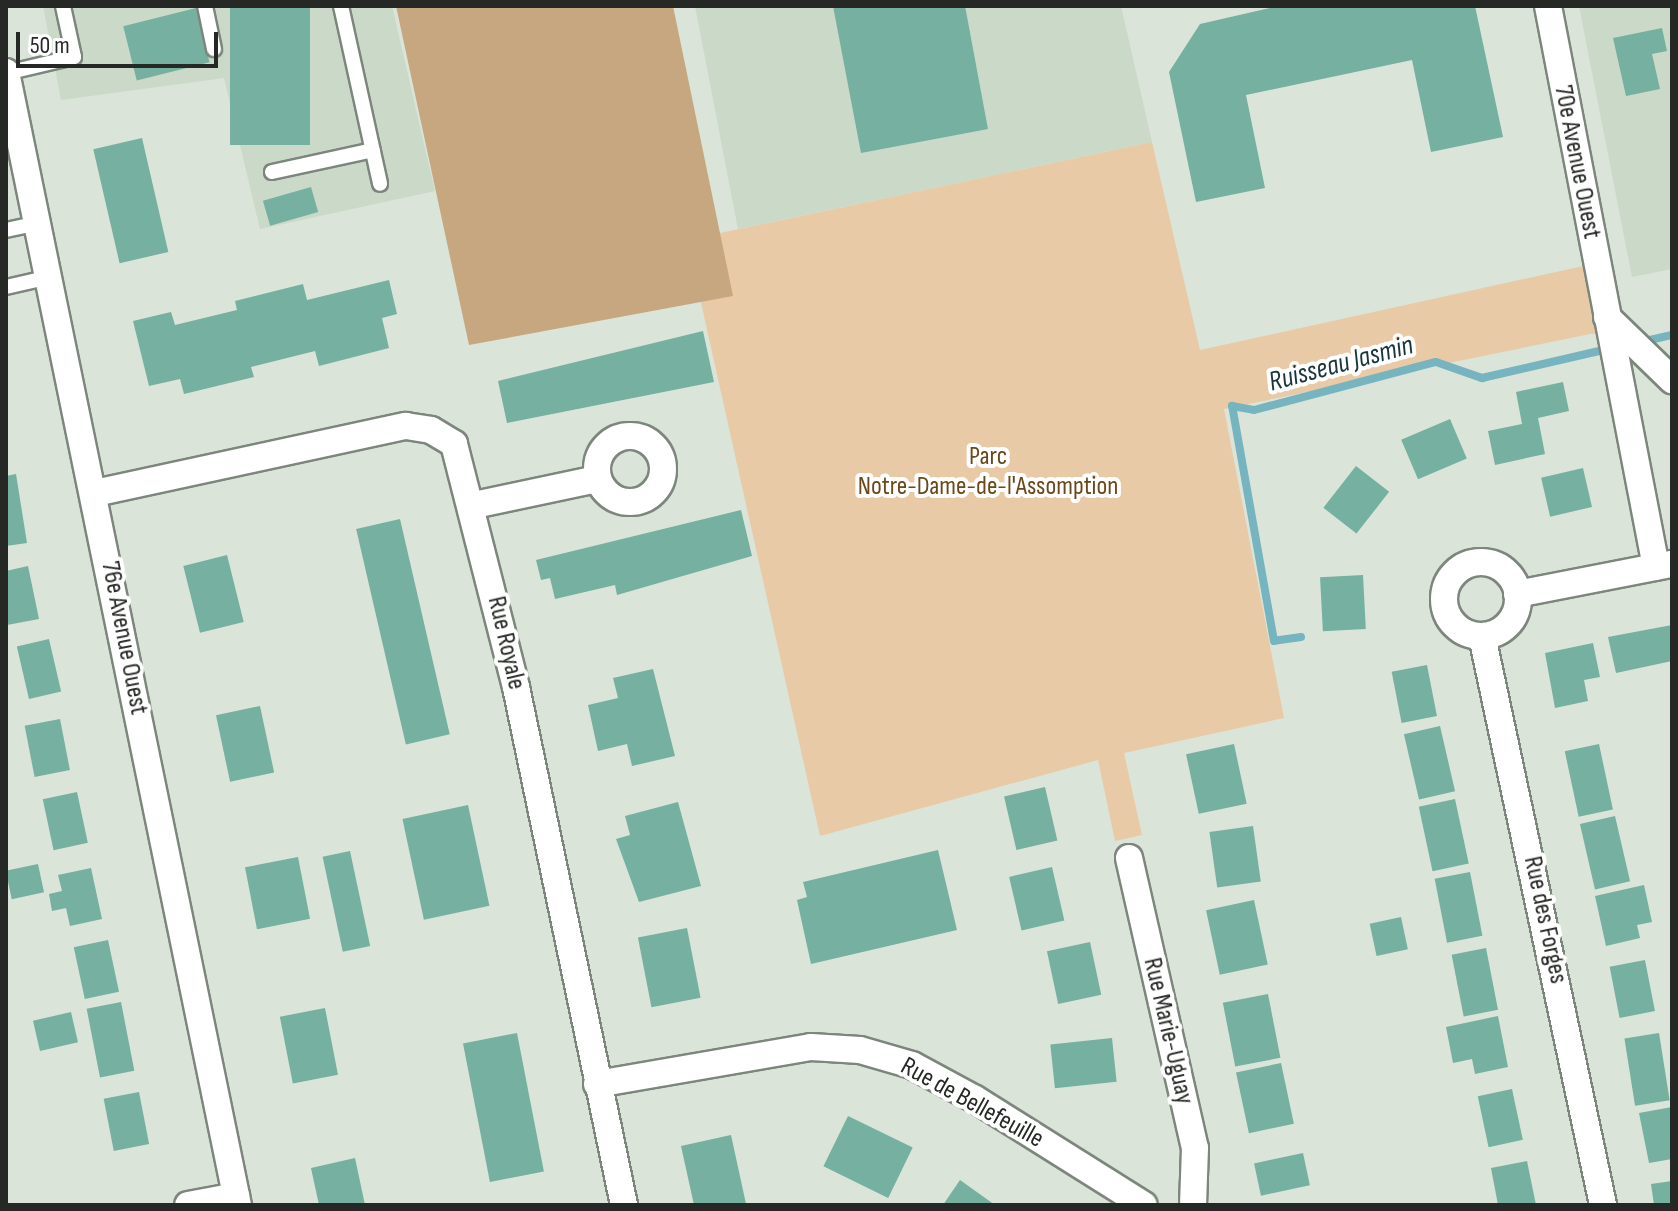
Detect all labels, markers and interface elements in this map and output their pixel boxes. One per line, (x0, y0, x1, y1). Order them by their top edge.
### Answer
scale bar (20, 16, 222, 66)
text: 50 m (30, 31, 70, 60)
street label: 70e Avenue Ouest (1547, 83, 1607, 241)
water label: Ruisseau Jasmin (1265, 329, 1417, 399)
park label: Parc Notre-Dame-de-l'Assomption (858, 441, 1118, 502)
street label: 76e Avenue Ouest (94, 559, 154, 717)
street label: Rue Royale (480, 593, 532, 693)
street label: Rue des Forges (1516, 854, 1574, 986)
street label: Rue Marie-Uguay (1136, 955, 1200, 1107)
street label: Rue de Bellefeuille (895, 1051, 1049, 1155)

